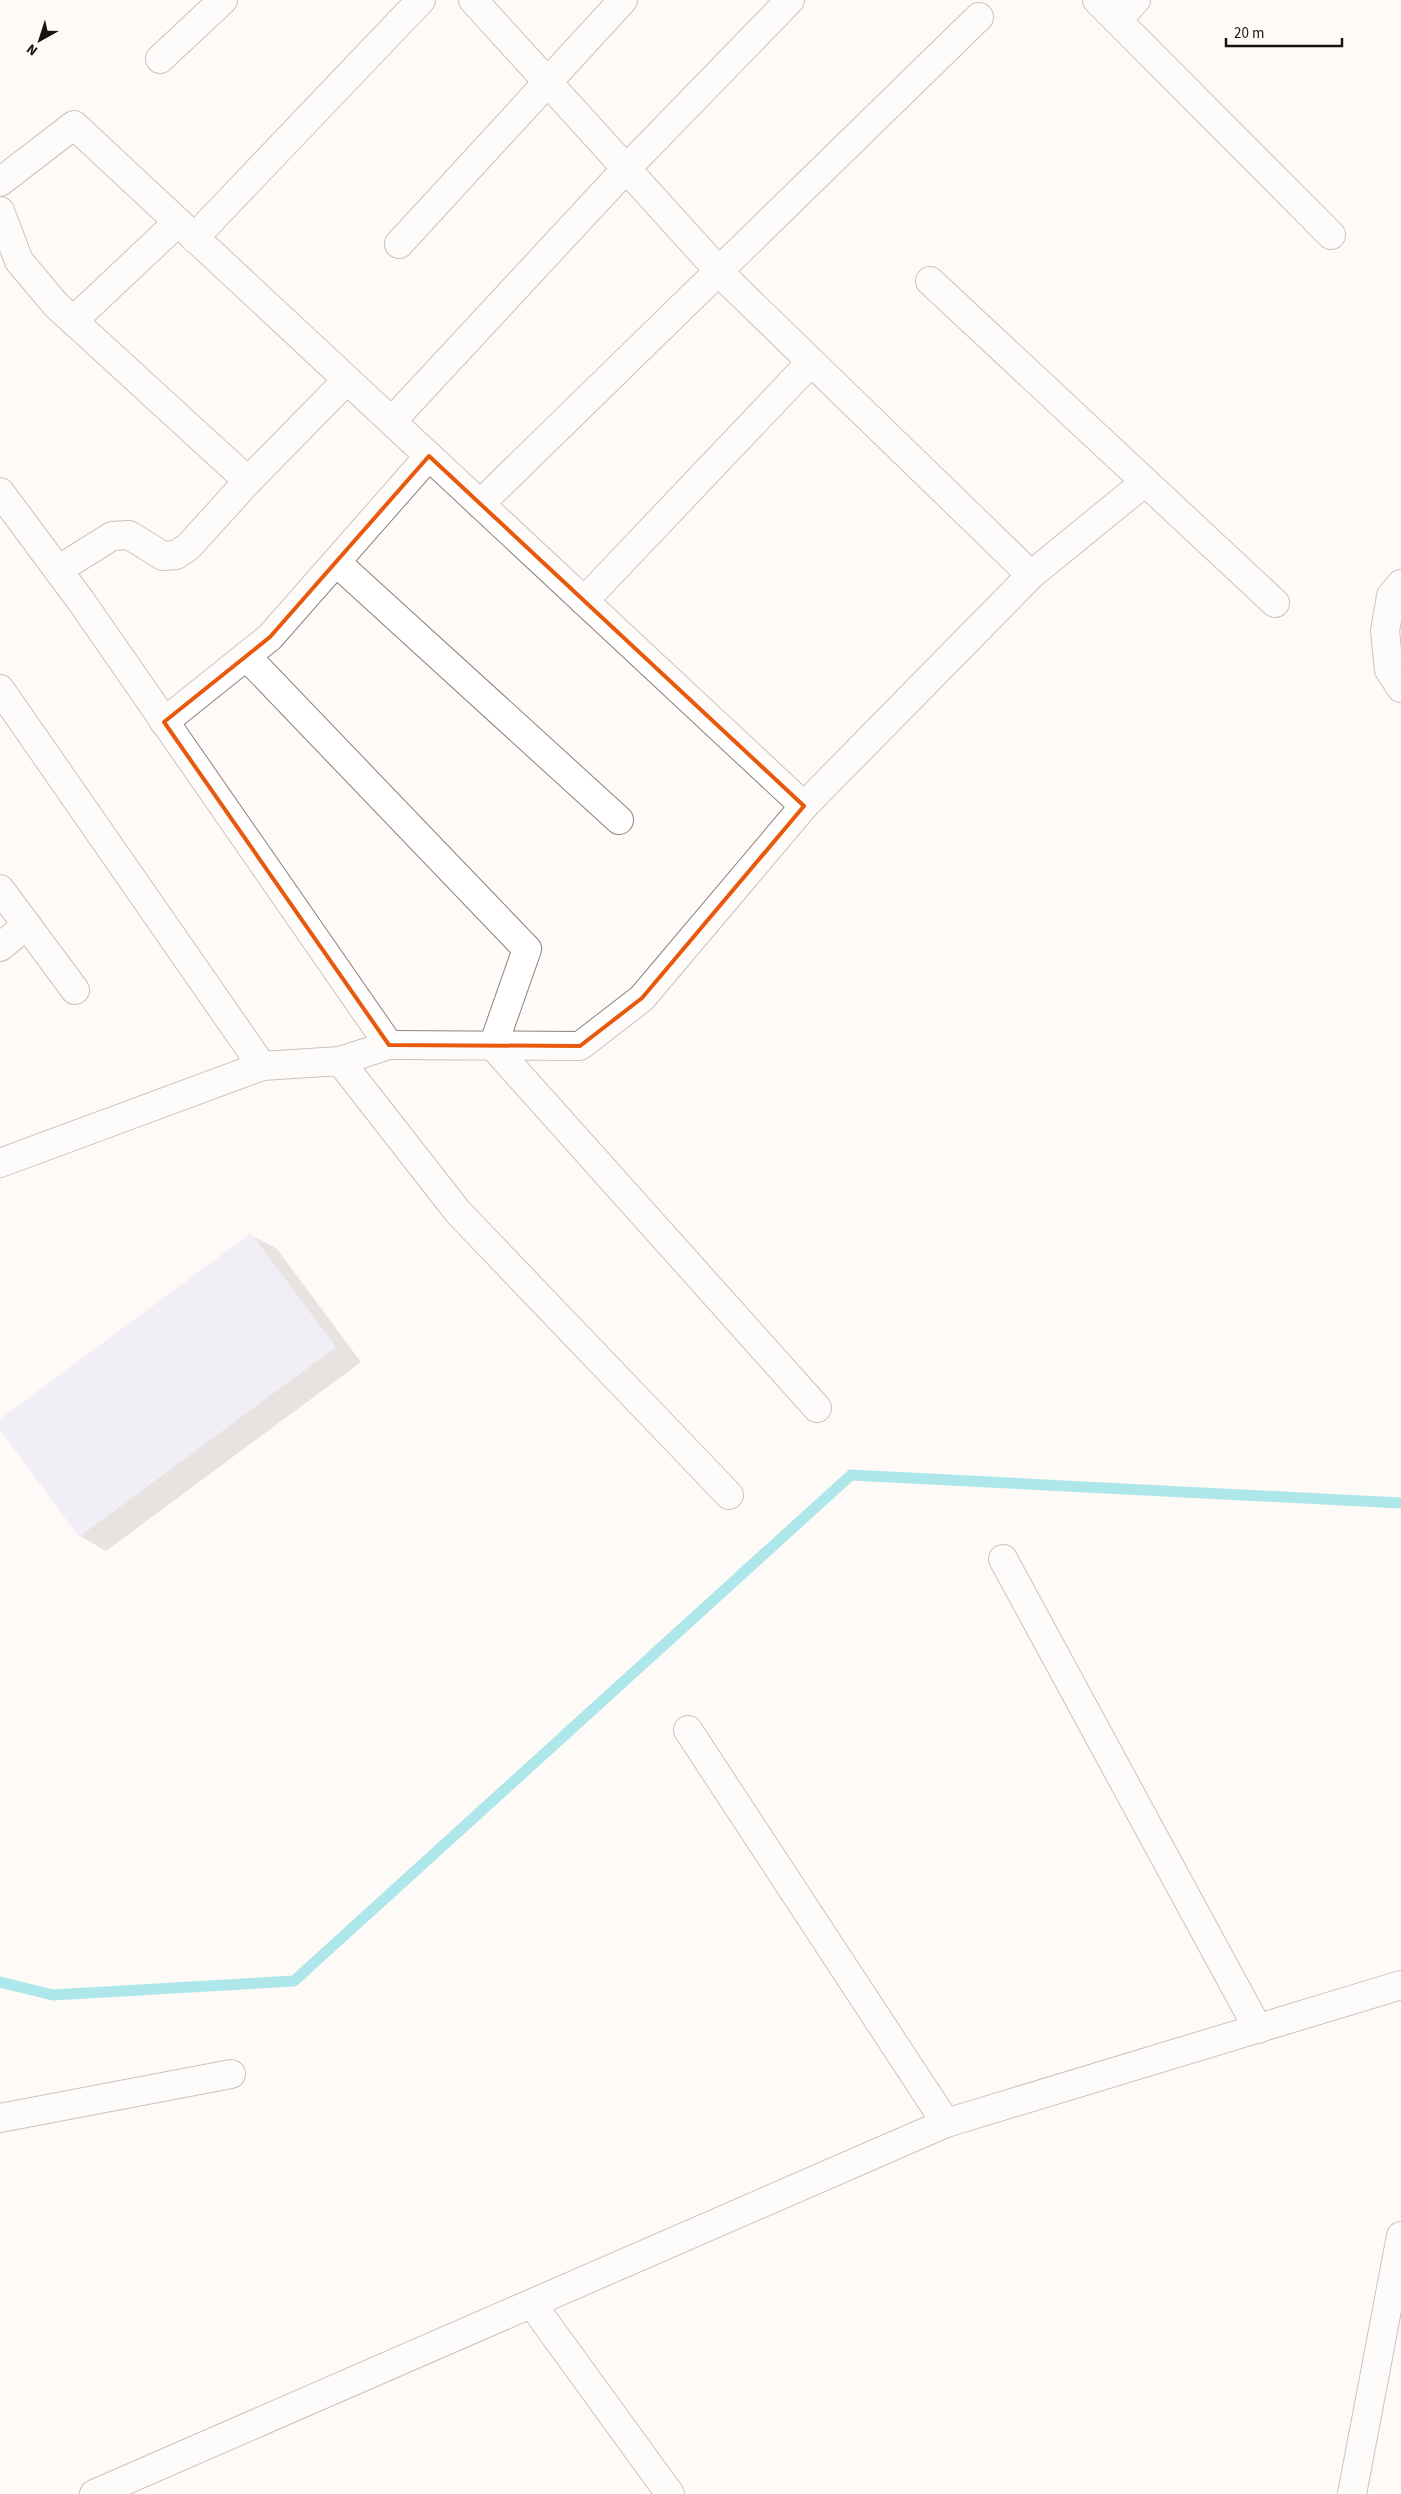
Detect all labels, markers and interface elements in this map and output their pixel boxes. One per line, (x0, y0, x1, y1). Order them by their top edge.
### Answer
north arrow (15, 15, 65, 65)
scale bar (1226, 15, 1342, 47)
text: 20 m (1234, 23, 1264, 44)
text: N (23, 39, 42, 60)

